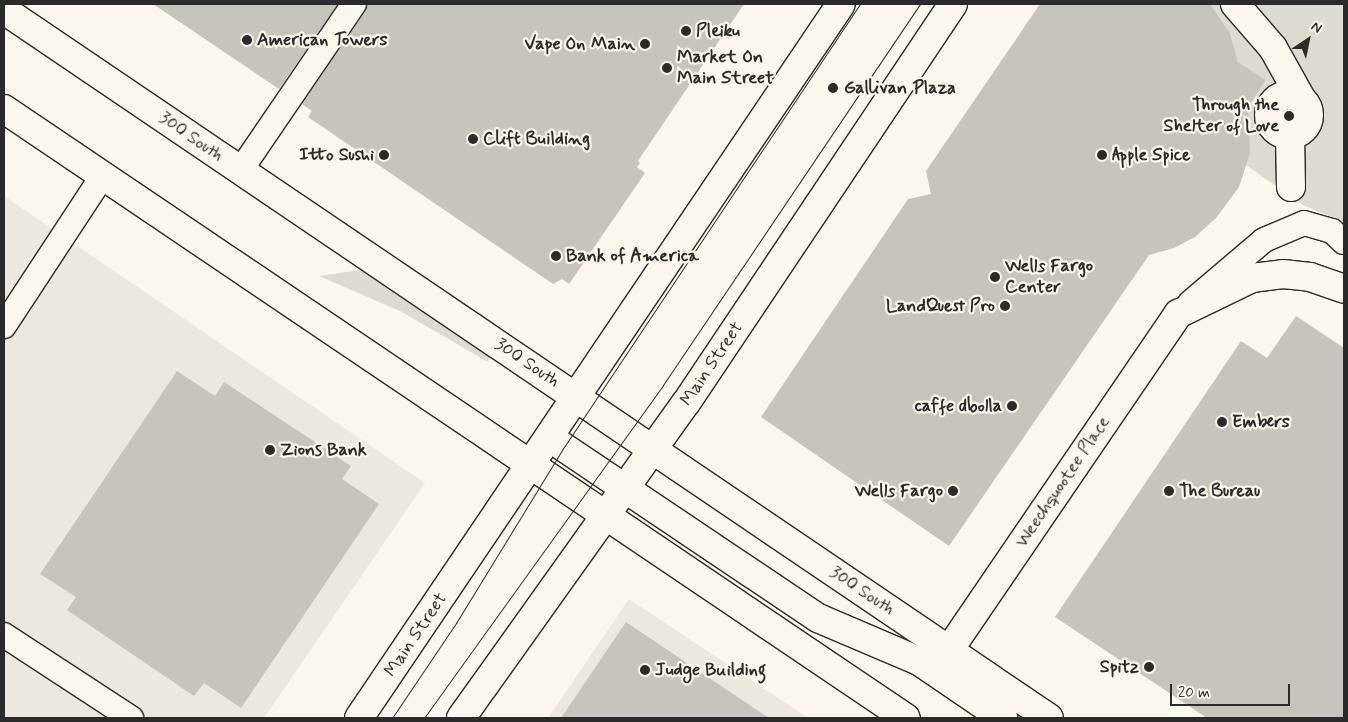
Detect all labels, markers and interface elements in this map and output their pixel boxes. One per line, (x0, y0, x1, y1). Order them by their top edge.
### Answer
north arrow (1283, 15, 1333, 65)
text: N (1307, 17, 1325, 38)
place label: Pleiku (696, 20, 740, 42)
marker: Pleiku (680, 25, 692, 37)
place label: American Towers (257, 29, 386, 51)
place label: Vape On Main (529, 33, 635, 55)
marker: American Towers (241, 34, 253, 46)
marker: Vape On Main (639, 38, 651, 50)
place label: Market On Main Street (677, 47, 773, 90)
marker: Market On Main Street (661, 62, 673, 74)
place label: Gallivan Plaza (844, 77, 954, 99)
marker: Gallivan Plaza (826, 81, 840, 95)
place label: Through the Shelter of Love (1162, 95, 1279, 138)
street label: 300 South (155, 107, 227, 167)
marker: Through the Shelter of Love (1283, 110, 1295, 122)
place label: Clift Building (483, 128, 585, 150)
marker: Clift Building (467, 133, 479, 145)
place label: Itto Sushi (297, 144, 374, 166)
place label: Apple Spice (1112, 144, 1189, 166)
marker: Itto Sushi (378, 149, 390, 161)
marker: Apple Spice (1096, 149, 1108, 161)
place label: Bank of America (566, 245, 693, 267)
marker: Bank of America (550, 250, 562, 262)
place label: Wells Fargo Center (1005, 256, 1092, 298)
marker: Wells Fargo Center (989, 271, 1001, 283)
place label: LandQuest Pro (886, 295, 995, 317)
marker: LandQuest Pro (999, 300, 1011, 312)
street label: Main Street (676, 318, 748, 410)
street label: 300 South (491, 334, 563, 392)
place label: caffe dbolla (914, 395, 1002, 417)
marker: caffe dbolla (1006, 400, 1018, 412)
place label: Embers (1232, 411, 1290, 433)
street label: Weechquootee Place (1012, 413, 1114, 551)
marker: Embers (1216, 416, 1228, 428)
place label: Zions Bank (280, 439, 367, 461)
marker: Zions Bank (264, 444, 276, 456)
place label: Wells Fargo (856, 480, 943, 502)
place label: The Bureau (1179, 480, 1266, 502)
marker: Wells Fargo (947, 485, 959, 497)
marker: The Bureau (1163, 485, 1175, 497)
street label: 300 South (826, 562, 898, 620)
street label: Main Street (380, 589, 452, 681)
place label: Spitz (1100, 656, 1139, 678)
place label: Judge Building (655, 659, 765, 681)
marker: Spitz (1143, 661, 1155, 673)
marker: Judge Building (639, 664, 651, 676)
scale bar (1173, 674, 1293, 706)
text: 20 m (1178, 683, 1210, 703)

